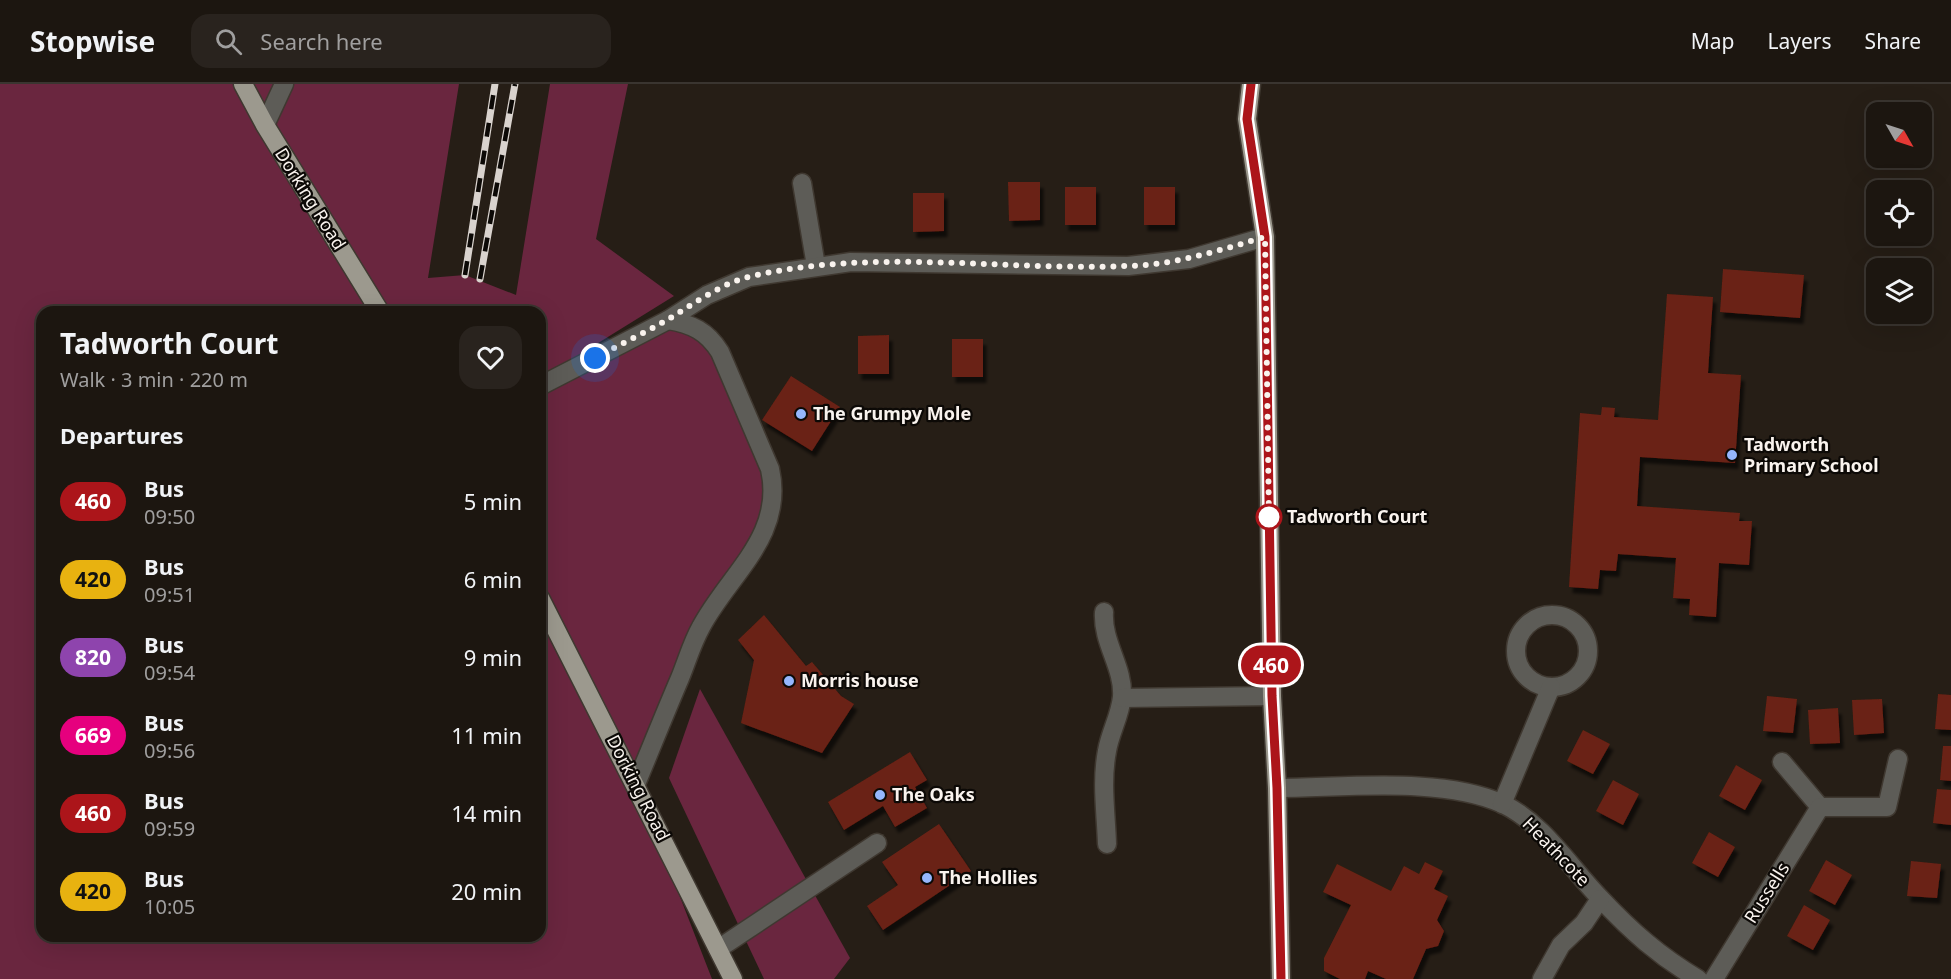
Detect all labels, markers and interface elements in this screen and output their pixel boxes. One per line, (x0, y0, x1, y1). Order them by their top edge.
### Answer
search box (191, 14, 611, 68)
text: Stopwise (30, 22, 155, 60)
icon: search (212, 25, 245, 58)
text: Search here (260, 26, 383, 56)
text: Map (1691, 27, 1735, 55)
text: Layers (1768, 27, 1832, 55)
text: Share (1865, 27, 1921, 55)
north arrow (1866, 102, 1932, 168)
map controls (1866, 102, 1932, 324)
street label: Dorking Road (270, 143, 352, 254)
button: locate (1866, 180, 1932, 246)
button: layers (1866, 258, 1932, 324)
text: Tadworth Court (60, 324, 278, 362)
button: heart (459, 326, 522, 389)
your location (580, 343, 610, 373)
text: Walk · 3 min · 220 m (60, 366, 248, 393)
place label: The Grumpy Mole (813, 401, 971, 425)
marker: The Grumpy Mole (794, 407, 808, 421)
text: Departures (60, 420, 184, 450)
place label: Tadworth Primary School (1744, 432, 1879, 477)
marker: Tadworth Primary School (1725, 448, 1739, 462)
text: Bus (144, 473, 184, 503)
text: 5 min (464, 486, 522, 516)
text: 460 (75, 487, 111, 515)
text: 09:50 (144, 503, 195, 530)
marker: Tadworth Court (1256, 504, 1282, 530)
place label: Tadworth Court (1287, 504, 1428, 528)
text: Bus (144, 551, 184, 581)
text: 6 min (464, 564, 522, 594)
text: 420 (75, 565, 111, 593)
text: 09:51 (144, 581, 195, 608)
text: Bus (144, 629, 184, 659)
text: 9 min (464, 642, 522, 672)
text: 820 (75, 643, 111, 671)
line badge: 460 (1236, 646, 1306, 684)
text: 460 (1253, 651, 1289, 679)
text: 09:54 (144, 659, 195, 686)
place label: Morris house (801, 668, 919, 692)
marker: Morris house (782, 674, 796, 688)
text: Bus (144, 707, 184, 737)
text: 11 min (451, 720, 522, 750)
text: 669 (75, 721, 111, 749)
street label: Dorking Road (602, 730, 676, 845)
text: 09:56 (144, 737, 195, 764)
place label: The Oaks (892, 782, 975, 806)
text: Bus (144, 785, 184, 815)
marker: The Oaks (873, 788, 887, 802)
text: 14 min (451, 798, 522, 828)
text: 460 (75, 799, 111, 827)
street label: Heathcote (1518, 812, 1596, 891)
text: 09:59 (144, 815, 195, 842)
street label: Russells (1738, 857, 1794, 928)
text: Bus (144, 863, 184, 893)
place label: The Hollies (939, 865, 1037, 889)
marker: The Hollies (920, 871, 934, 885)
text: 20 min (451, 876, 522, 906)
text: 420 (75, 877, 111, 905)
text: 10:05 (144, 893, 195, 920)

